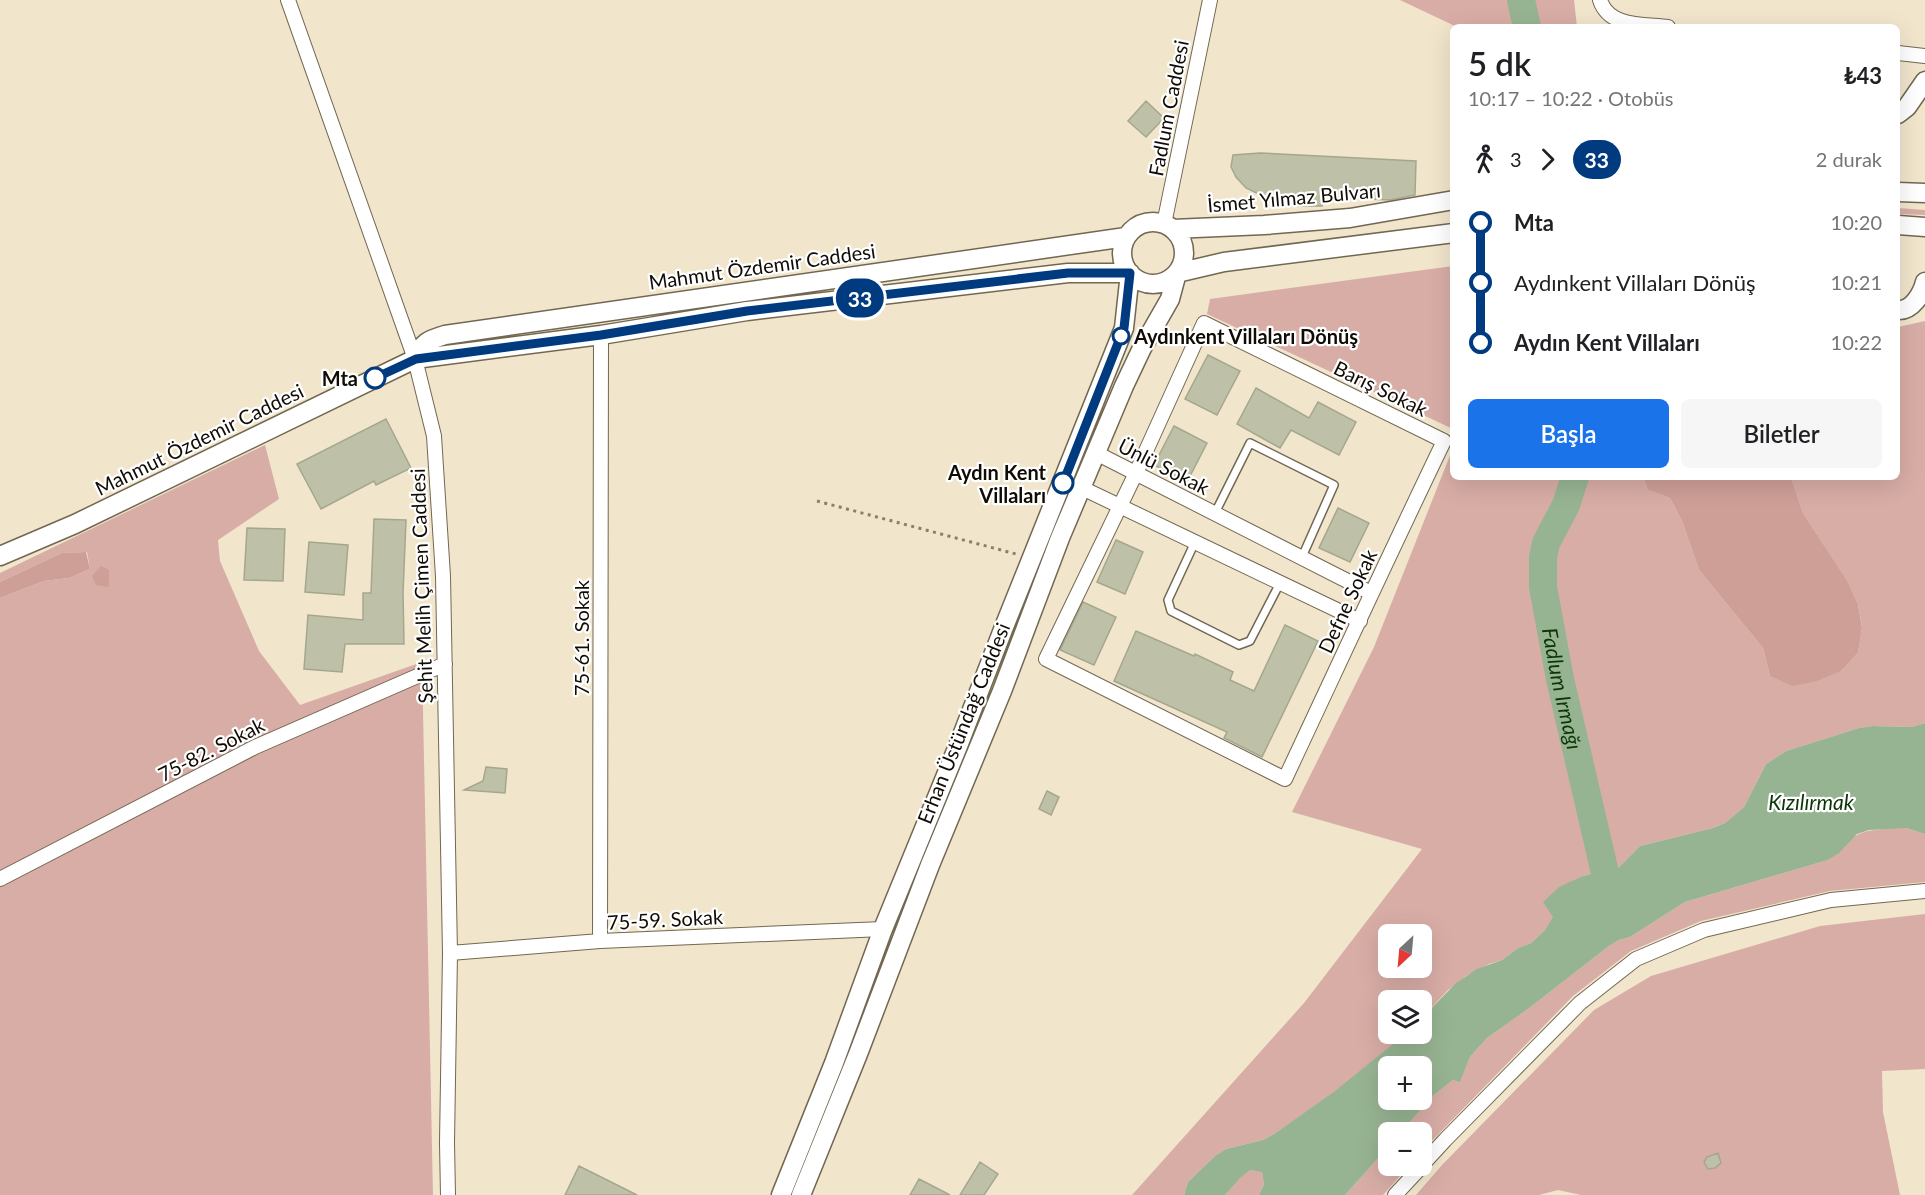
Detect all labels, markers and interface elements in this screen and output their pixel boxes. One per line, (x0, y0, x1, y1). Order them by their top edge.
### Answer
street label: Fadlum Caddesi (1143, 38, 1193, 178)
text: 5 dk (1468, 43, 1531, 83)
text: ₺43 (1844, 62, 1882, 89)
text: 10:17 – 10:22 · Otobüs (1468, 86, 1674, 110)
icon: walk (1468, 143, 1501, 176)
icon: forward (1531, 143, 1564, 176)
text: 3 (1510, 147, 1522, 171)
text: 33 (1585, 147, 1609, 172)
text: 2 durak (1816, 147, 1882, 171)
street label: İsmet Yılmaz Bulvarı (1206, 177, 1382, 217)
text: Mta (1514, 209, 1554, 236)
text: 10:20 (1831, 210, 1882, 234)
street label: Mahmut Özdemir Caddesi (647, 238, 877, 294)
text: Aydınkent Villaları Dönüş (1514, 269, 1756, 296)
text: 10:21 (1831, 270, 1882, 294)
line badge: 33 (833, 278, 887, 318)
text: 33 (848, 286, 872, 311)
place label: Aydınkent Villaları Dönüş (1133, 324, 1358, 348)
marker: Aydınkent Villaları Dönüş (1112, 327, 1130, 345)
text: Aydın Kent Villaları (1514, 329, 1700, 356)
text: 10:22 (1831, 330, 1882, 354)
street label: Barış Sokak (1330, 355, 1432, 421)
place label: Mta (322, 366, 358, 390)
marker: Mta (364, 367, 386, 389)
street label: Mahmut Özdemir Caddesi (91, 378, 307, 500)
button: Başla (1468, 399, 1669, 468)
button: Biletler (1681, 399, 1882, 468)
street label: Ünlü Sokak (1114, 433, 1214, 500)
place label: Aydın Kent Villaları (947, 460, 1047, 507)
street label: Şehit Melih Çimen Caddesi (405, 468, 437, 704)
marker: Aydın Kent Villaları (1052, 472, 1074, 494)
street label: Defne Sokak (1313, 545, 1382, 657)
street label: 75-61. Sokak (569, 579, 593, 696)
street label: Erhan Üstündağ Caddesi (912, 619, 1014, 827)
water label: Fadlum Irmağı (1538, 625, 1588, 752)
street label: 75-82. Sokak (154, 712, 269, 786)
water label: Kızılırmak (1768, 789, 1855, 814)
street label: 75-59. Sokak (606, 904, 724, 934)
north arrow (1378, 924, 1432, 978)
map controls (1378, 924, 1432, 1176)
button: layers (1378, 990, 1432, 1044)
button: + (1378, 1056, 1432, 1110)
button: − (1378, 1122, 1432, 1176)

